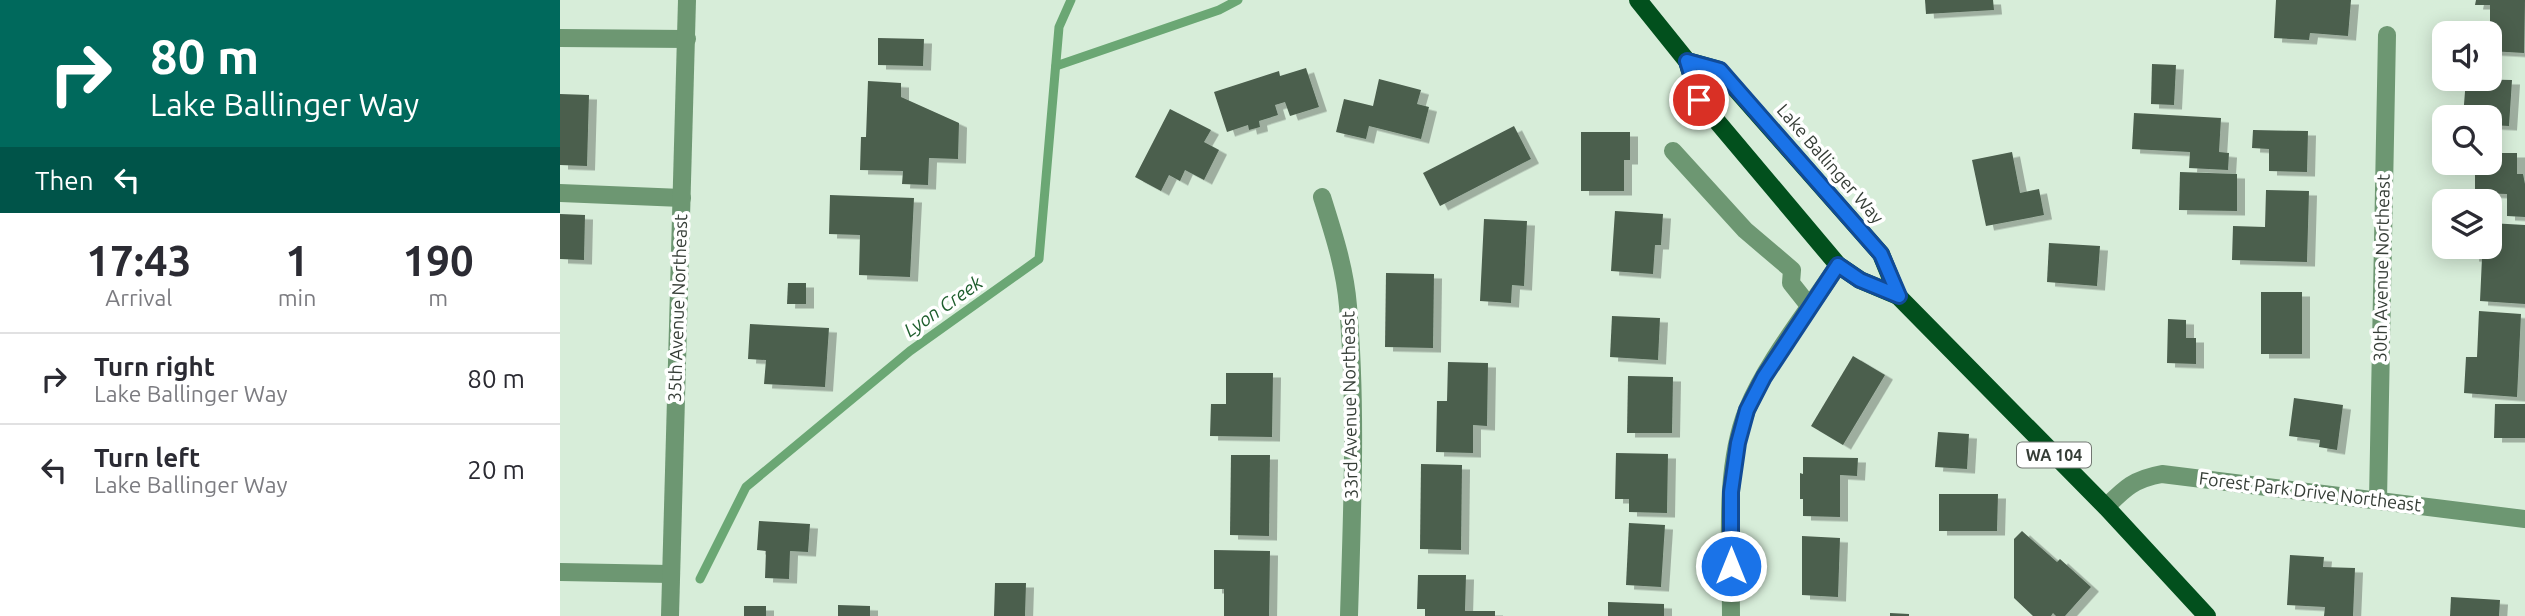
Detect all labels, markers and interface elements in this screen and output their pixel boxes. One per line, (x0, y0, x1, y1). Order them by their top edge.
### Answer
map controls (2432, 21, 2502, 259)
button: sound (2432, 21, 2502, 91)
icon: right (35, 28, 126, 119)
text: 80 m (150, 28, 259, 83)
pin (1669, 70, 1729, 130)
icon: arrive (1680, 81, 1718, 119)
text: Lake Ballinger Way (150, 86, 419, 122)
street label: Lake Ballinger Way (1774, 100, 1888, 227)
button: search (2432, 105, 2502, 175)
icon: left (108, 161, 146, 199)
text: Then (35, 166, 94, 195)
street label: 30th Avenue Northeast (2369, 174, 2393, 362)
button: layers (2432, 189, 2502, 259)
street label: 35th Avenue Northeast (664, 214, 690, 402)
text: 17:43 (86, 237, 191, 284)
text: 1 (285, 237, 309, 284)
text: 190 (403, 237, 474, 284)
water label: Lyon Creek (899, 271, 987, 341)
text: Arrival (105, 285, 172, 310)
text: min (278, 285, 316, 310)
text: m (428, 285, 448, 310)
street label: 33rd Avenue Northeast (1337, 311, 1361, 499)
text: Turn right (94, 352, 215, 381)
icon: right (35, 360, 73, 398)
text: 80 m (467, 364, 525, 393)
text: Lake Ballinger Way (94, 381, 288, 406)
road number: WA 104 (2017, 442, 2091, 468)
text: Turn left (94, 443, 200, 472)
icon: left (35, 451, 73, 489)
text: 20 m (467, 455, 525, 484)
street label: Forest Park Drive Northeast (2198, 467, 2422, 515)
text: Lake Ballinger Way (94, 472, 288, 497)
position arrow (1694, 529, 1768, 603)

